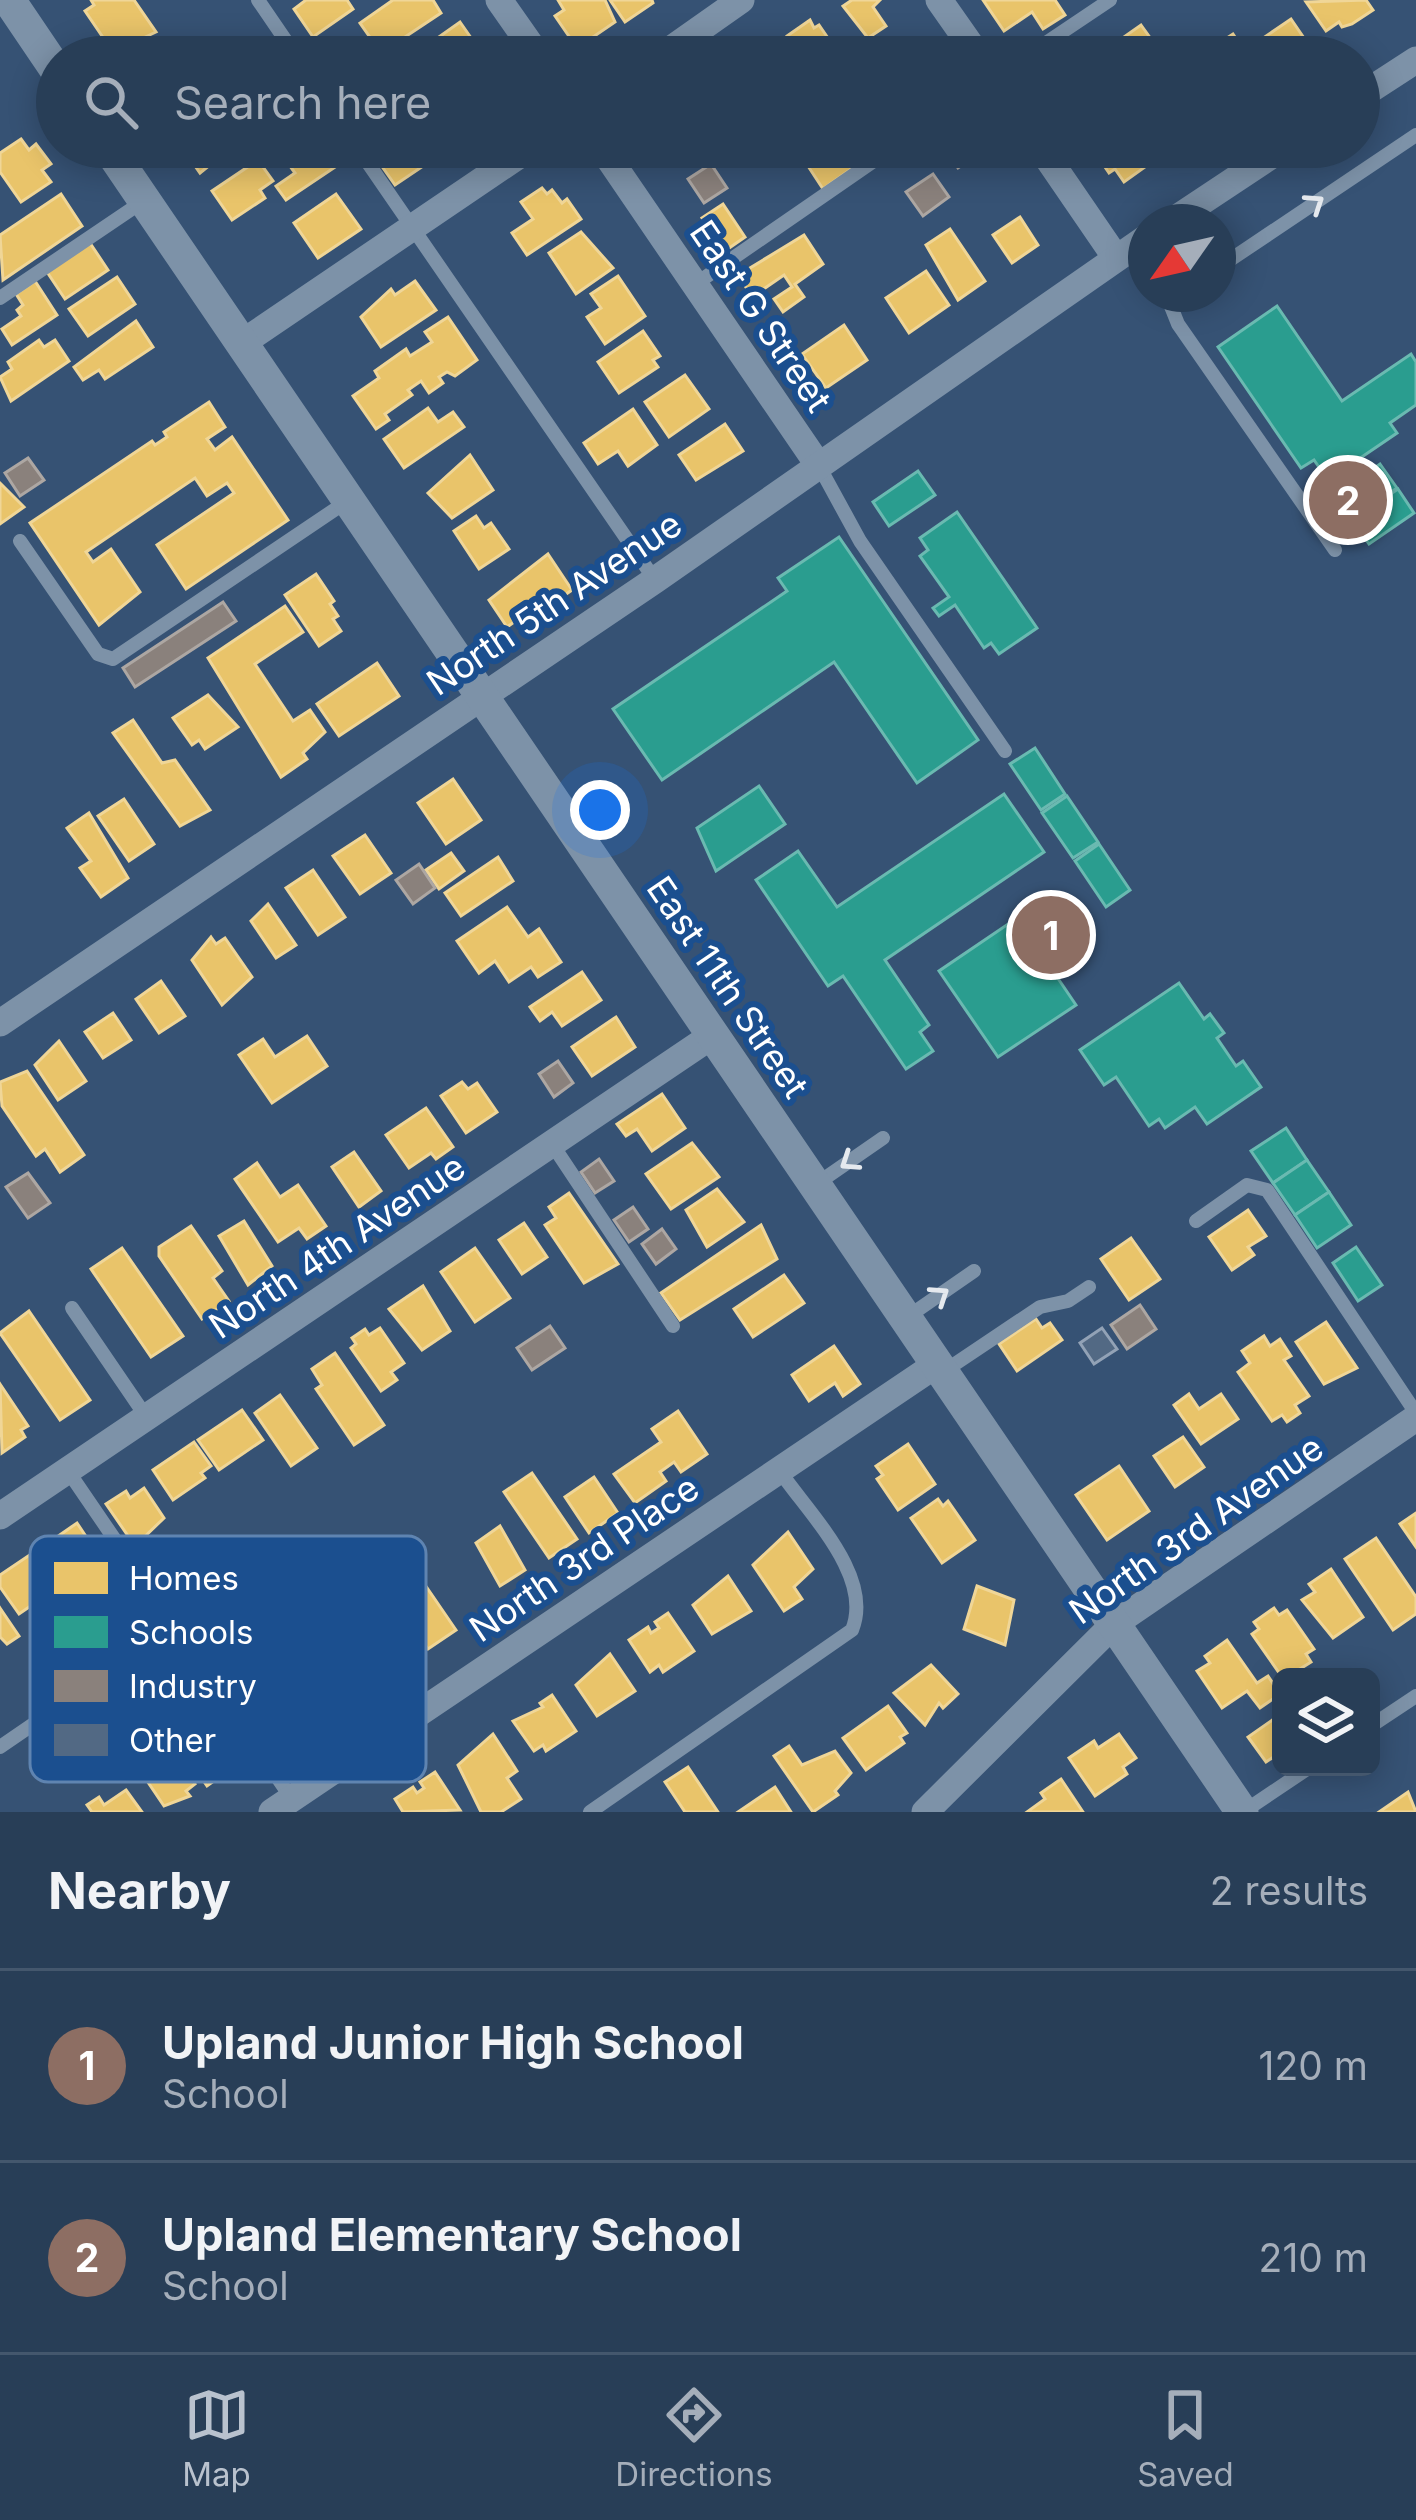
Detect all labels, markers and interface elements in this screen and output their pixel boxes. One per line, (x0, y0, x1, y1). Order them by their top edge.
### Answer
search box (36, 36, 1380, 168)
icon: search (78, 69, 144, 135)
text: Search here (174, 75, 431, 130)
one-way arrow (1302, 195, 1324, 217)
north arrow (1128, 204, 1236, 312)
street label: East G Street (681, 212, 841, 420)
pin: 2 (1309, 455, 1387, 545)
street label: North 5th Avenue (418, 502, 690, 704)
your location (570, 780, 630, 840)
street label: East 11th Street (638, 868, 818, 1106)
pin: 1 (1012, 890, 1090, 980)
street label: North 4th Avenue (201, 1144, 473, 1348)
one-way arrow (840, 1147, 862, 1169)
one-way arrow (927, 1287, 949, 1309)
street label: North 3rd Avenue (1061, 1425, 1331, 1633)
street label: North 3rd Place (461, 1465, 707, 1651)
legend (30, 1536, 426, 1782)
text: Homes (129, 1558, 239, 1598)
text: Schools (129, 1612, 254, 1652)
text: Industry (129, 1666, 257, 1706)
map controls (1272, 1668, 1380, 1776)
button: layers (1272, 1668, 1380, 1776)
text: Other (129, 1720, 216, 1760)
text: Nearby (48, 1860, 231, 1921)
text: 2 results (1210, 1867, 1368, 1914)
text: Upland Junior High School (162, 2015, 744, 2070)
text: 1 (79, 2042, 95, 2089)
text: 120 m (1259, 2042, 1368, 2089)
text: School (162, 2070, 289, 2117)
text: Upland Elementary School (162, 2207, 742, 2262)
text: 2 (75, 2234, 99, 2281)
text: 210 m (1259, 2234, 1368, 2281)
text: School (162, 2262, 289, 2309)
tab: Map (182, 2382, 251, 2494)
tab: Directions (615, 2382, 773, 2494)
tab: Saved (1137, 2382, 1234, 2494)

